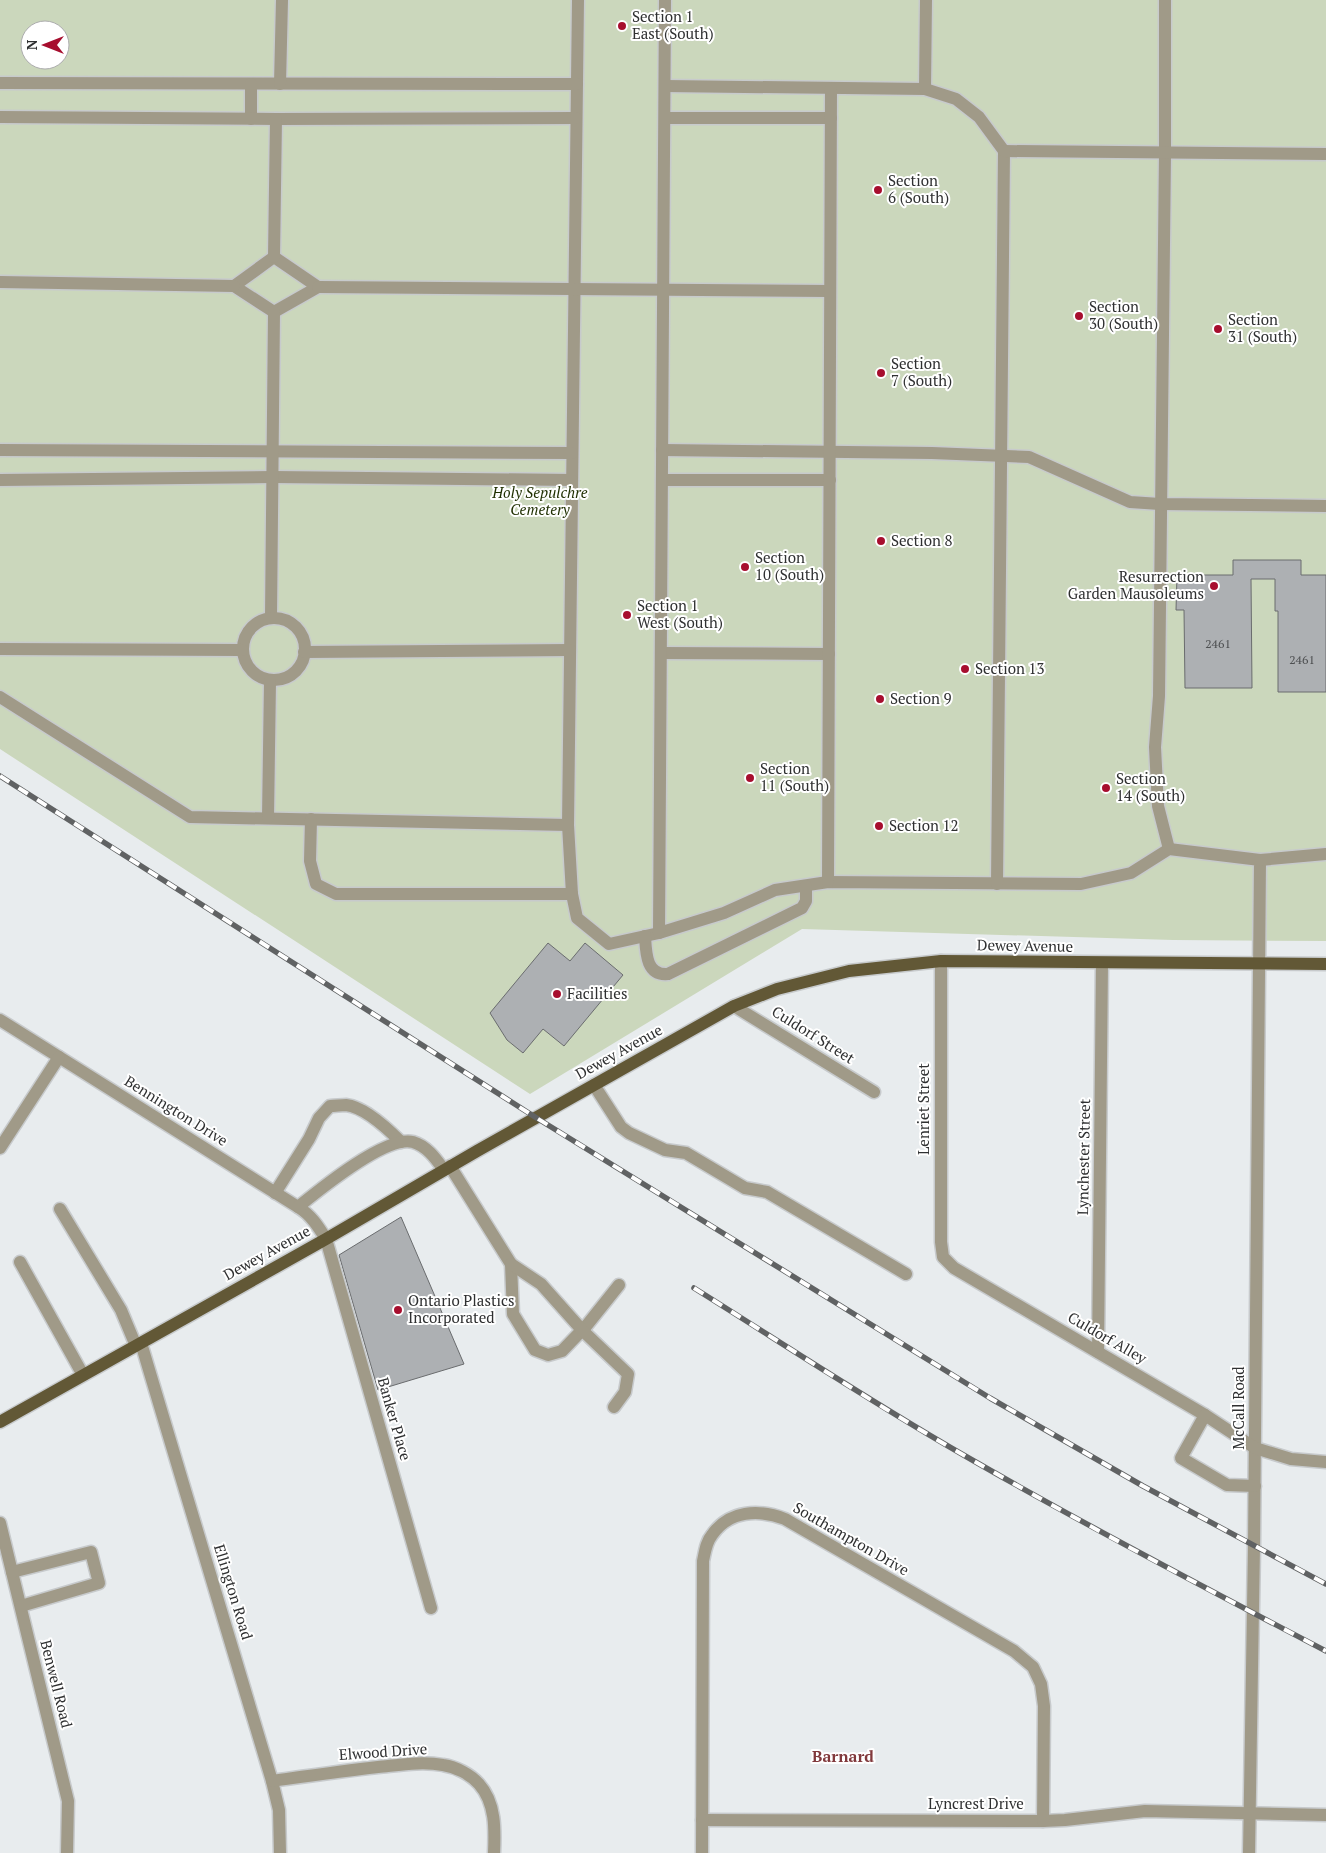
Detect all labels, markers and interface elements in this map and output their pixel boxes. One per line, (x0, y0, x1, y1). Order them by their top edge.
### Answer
place label: Section 1 East (South) (632, 6, 714, 43)
north arrow (20, 20, 70, 70)
marker: Section 1 East (South) (616, 20, 628, 32)
text: N (22, 39, 41, 50)
place label: Section 6 (South) (888, 170, 949, 207)
marker: Section 6 (South) (872, 184, 884, 196)
place label: Section 30 (South) (1089, 296, 1158, 333)
place label: Section 31 (South) (1228, 309, 1297, 346)
marker: Section 30 (South) (1073, 310, 1085, 322)
marker: Section 31 (South) (1212, 323, 1224, 335)
place label: Section 7 (South) (891, 353, 952, 390)
marker: Section 7 (South) (875, 367, 887, 379)
park label: Holy Sepulchre Cemetery (491, 482, 588, 519)
place label: Section 8 (891, 530, 953, 550)
marker: Section 8 (875, 535, 887, 547)
place label: Section 10 (South) (755, 547, 824, 584)
marker: Section 10 (South) (739, 561, 751, 573)
place label: Resurrection Garden Mausoleums (1068, 566, 1204, 603)
marker: Resurrection Garden Mausoleums (1208, 580, 1220, 592)
place label: Section 1 West (South) (637, 595, 723, 632)
marker: Section 1 West (South) (621, 609, 633, 621)
house number: 2461 (1205, 636, 1231, 651)
house number: 2461 (1289, 652, 1315, 667)
place label: Section 13 (975, 658, 1044, 678)
marker: Section 13 (959, 663, 971, 675)
place label: Section 9 (890, 688, 952, 708)
marker: Section 9 (874, 693, 886, 705)
place label: Section 11 (South) (760, 758, 829, 795)
place label: Section 14 (South) (1116, 768, 1185, 805)
marker: Section 11 (South) (744, 772, 756, 784)
marker: Section 14 (South) (1100, 782, 1112, 794)
place label: Section 12 (889, 815, 958, 835)
marker: Section 12 (873, 820, 885, 832)
street label: Dewey Avenue (977, 934, 1073, 956)
place label: Facilities (567, 983, 627, 1003)
marker: Facilities (551, 988, 563, 1000)
street label: Culdorf Street (768, 1001, 859, 1068)
street label: Dewey Avenue (572, 1019, 665, 1083)
street label: Lenriet Street (913, 1063, 933, 1155)
street label: Bennington Drive (121, 1070, 232, 1150)
street label: Lynchester Street (1072, 1098, 1094, 1215)
street label: Dewey Avenue (220, 1220, 313, 1284)
place label: Ontario Plastics Incorporated (408, 1290, 514, 1327)
marker: Ontario Plastics Incorporated (392, 1304, 404, 1316)
street label: Culdorf Alley (1064, 1307, 1151, 1368)
street label: McCall Road (1228, 1366, 1248, 1450)
street label: Banker Place (374, 1375, 416, 1463)
street label: Southampton Drive (790, 1497, 913, 1579)
street label: Ellington Road (210, 1541, 258, 1642)
street label: Benwell Road (36, 1638, 78, 1730)
street label: Elwood Drive (338, 1738, 428, 1764)
district label: Barnard (812, 1745, 874, 1767)
street label: Lyncrest Drive (928, 1793, 1024, 1813)

